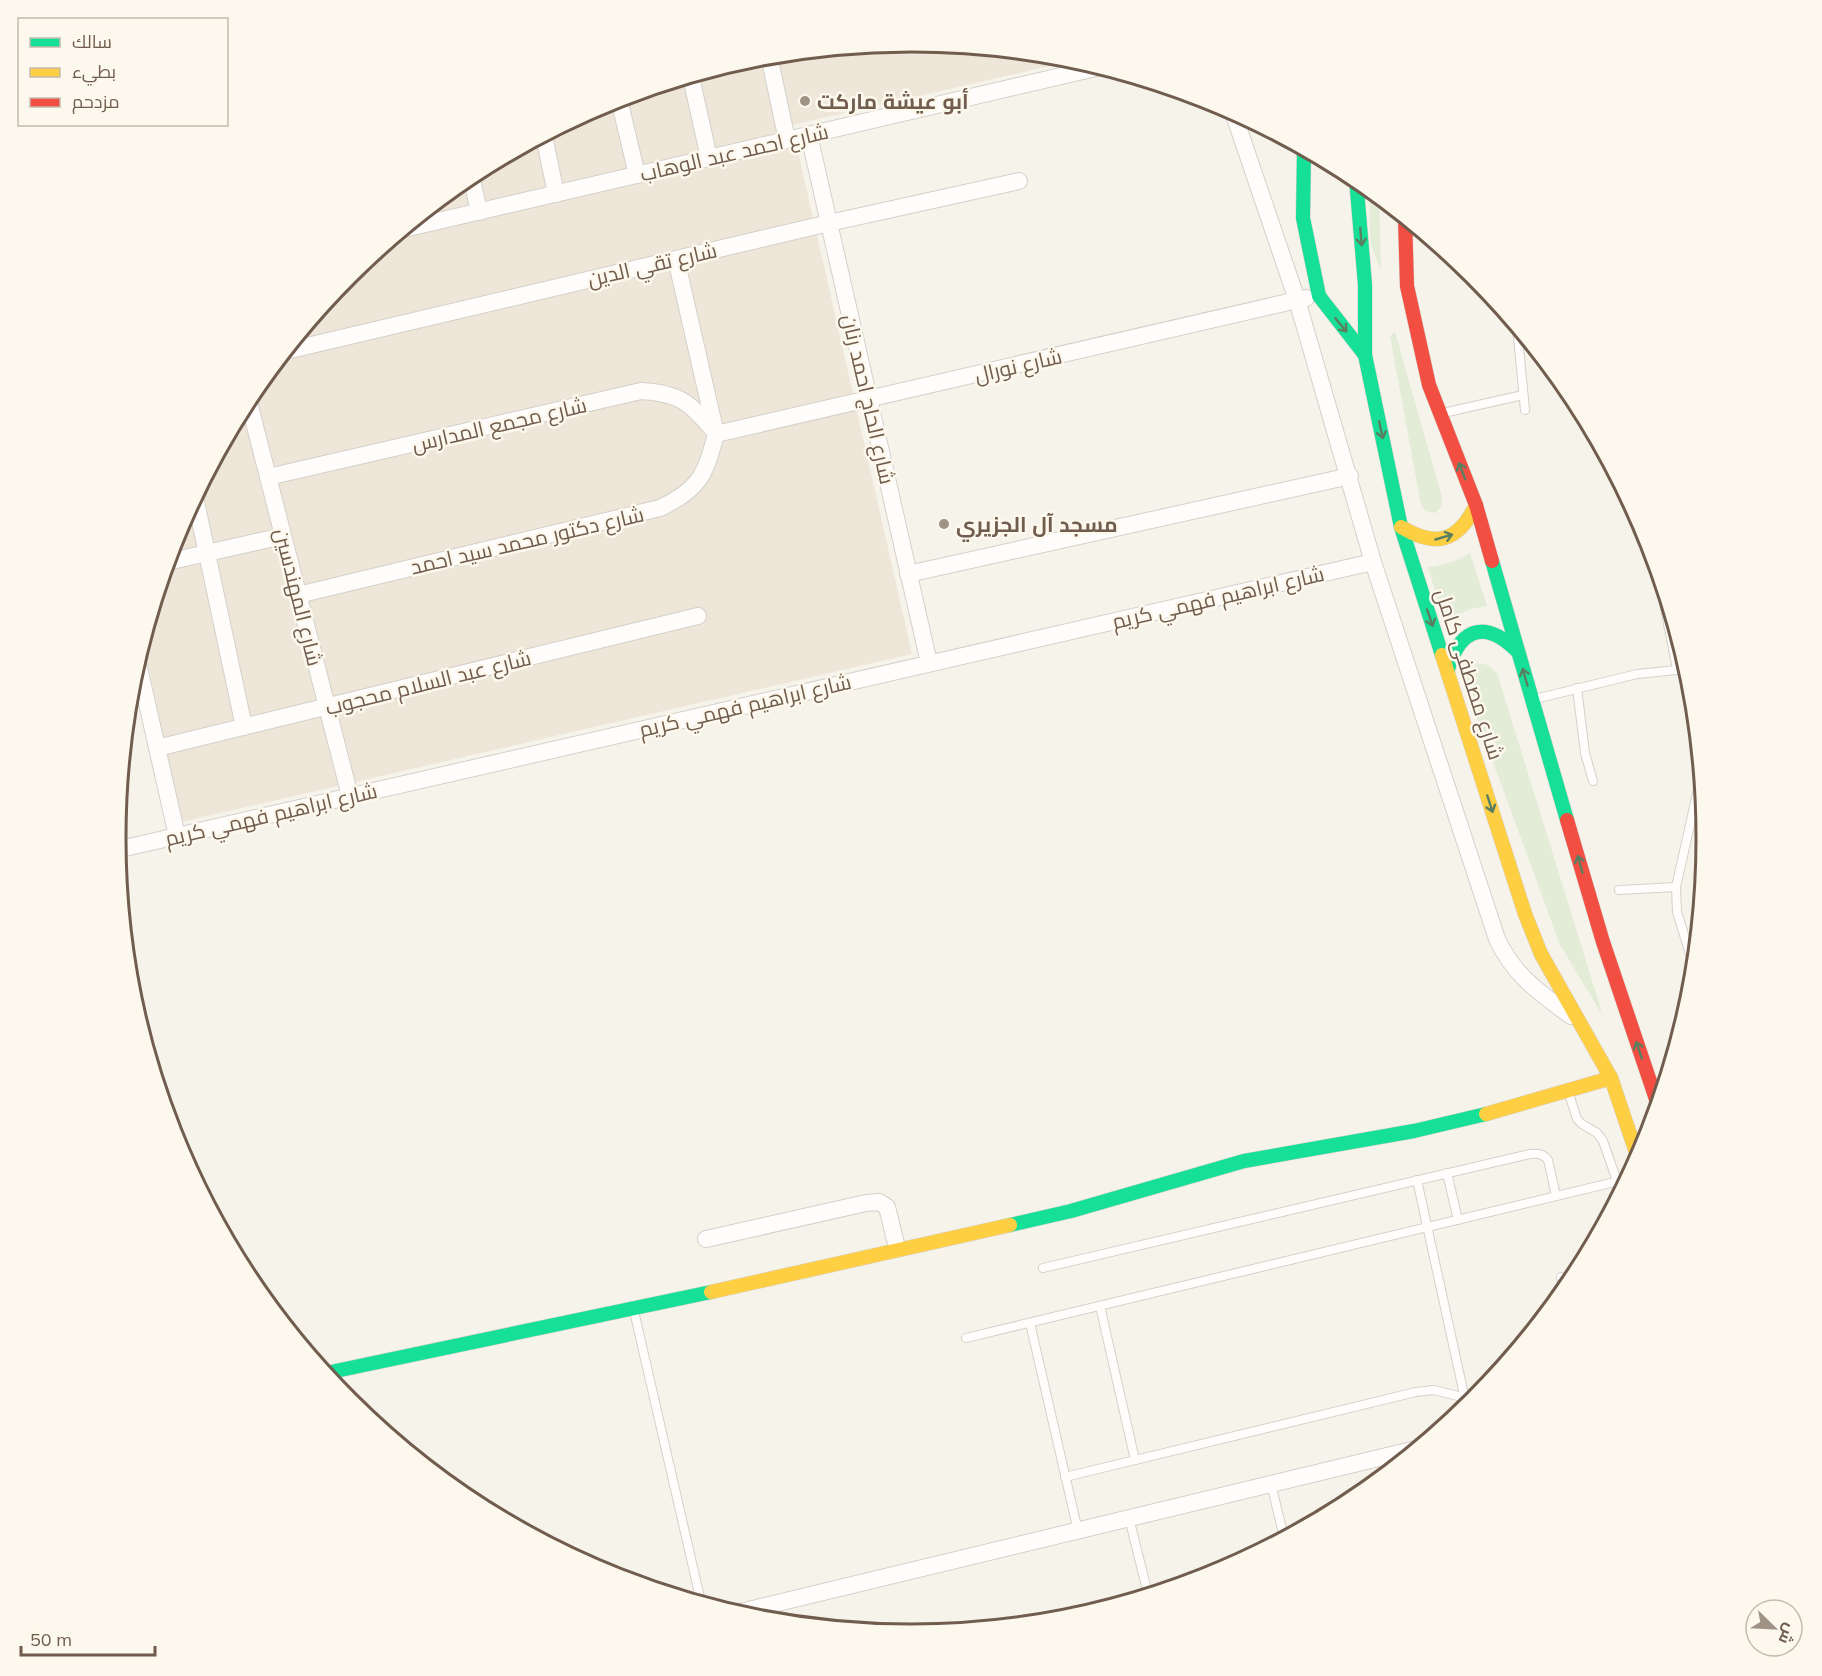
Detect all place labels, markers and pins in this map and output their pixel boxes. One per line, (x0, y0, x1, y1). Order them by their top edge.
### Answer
place label: أبو عيشة ماركت (817, 88, 969, 115)
marker: أبو عيشة ماركت (798, 94, 812, 108)
place label: مسجد آل الجزيري (956, 511, 1118, 542)
marker: مسجد آل الجزيري (937, 517, 951, 531)

